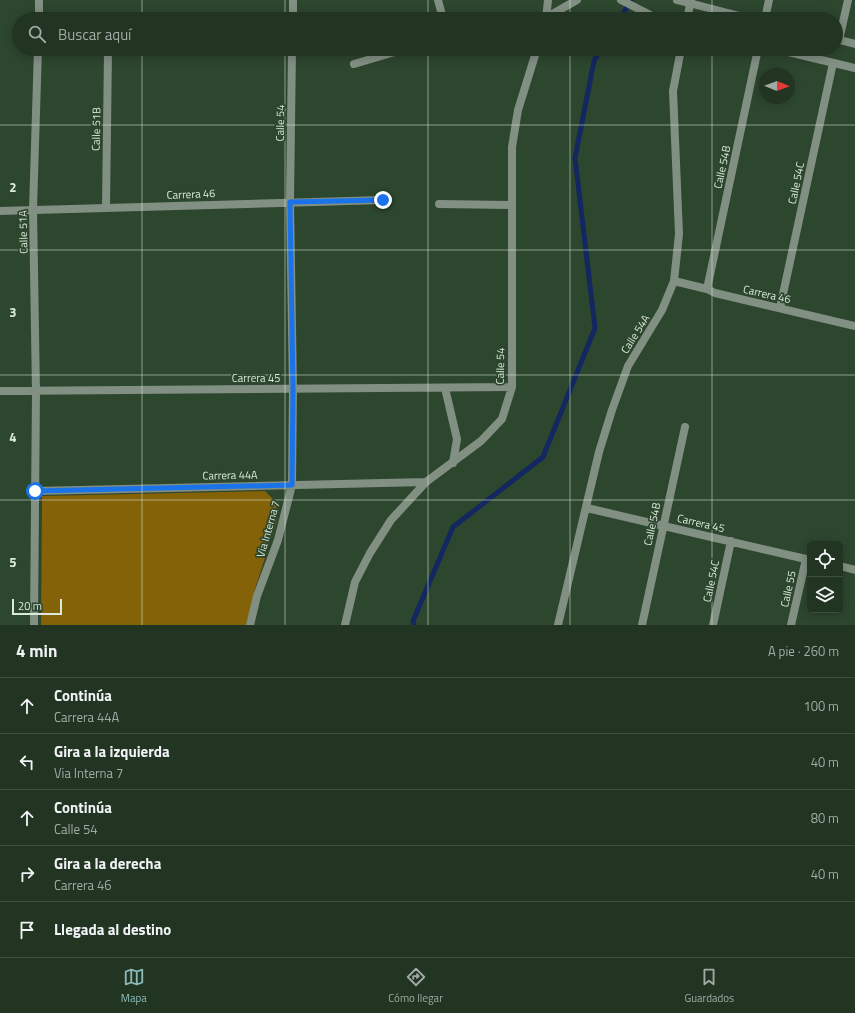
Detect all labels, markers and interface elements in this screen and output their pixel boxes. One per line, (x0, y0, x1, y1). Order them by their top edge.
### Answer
search box (12, 12, 843, 56)
icon: search (26, 23, 48, 45)
text: Buscar aquí (58, 23, 131, 46)
north arrow (759, 68, 795, 104)
street label: Calle 54 (272, 104, 288, 142)
street label: Calle 51B (88, 107, 104, 151)
street label: Calle 54B (710, 144, 734, 190)
street label: Calle 54C (784, 160, 808, 206)
text: 2 (9, 177, 17, 197)
street label: Carrera 46 (166, 185, 216, 203)
route end (374, 191, 392, 209)
street label: Calle 51A (15, 210, 31, 254)
street label: Carrera 46 (742, 281, 792, 307)
text: 3 (9, 302, 17, 322)
street label: Calle 54A (617, 311, 654, 357)
street label: Calle 54 (492, 347, 508, 385)
street label: Carrera 45 (232, 370, 280, 386)
text: 4 (9, 427, 17, 447)
street label: Carrera 44A (202, 467, 258, 483)
route start (26, 482, 44, 500)
street label: Via Interna 7 (252, 499, 284, 559)
street label: Calle 54B (640, 501, 664, 547)
street label: Carrera 45 (676, 510, 726, 536)
map controls (807, 541, 843, 613)
button: locate (807, 541, 843, 577)
text: 5 (9, 552, 17, 572)
street label: Calle 54C (699, 558, 723, 604)
street label: Calle 55 (776, 569, 800, 609)
button: layers (807, 577, 843, 613)
scale bar (12, 597, 62, 616)
text: 20 m (18, 598, 42, 614)
text: 4 min (16, 638, 57, 664)
text: A pie · 260 m (768, 641, 839, 661)
text: Continúa (54, 684, 112, 707)
icon: ahead (16, 695, 38, 717)
text: 100 m (803, 696, 839, 716)
text: Carrera 44A (54, 707, 119, 727)
text: Gira a la izquierda (54, 740, 170, 763)
icon: left (16, 751, 38, 773)
text: 40 m (811, 752, 839, 772)
text: Via Interna 7 (54, 763, 123, 783)
text: Continúa (54, 796, 112, 819)
icon: ahead (16, 807, 38, 829)
text: 80 m (811, 808, 839, 828)
text: Calle 54 (54, 819, 98, 839)
text: Gira a la derecha (54, 852, 161, 875)
icon: right (16, 863, 38, 885)
text: 40 m (811, 864, 839, 884)
text: Carrera 46 (54, 875, 111, 895)
text: Llegada al destino (54, 918, 171, 941)
icon: arrive (16, 919, 38, 941)
tab: Mapa (121, 966, 147, 1006)
tab: Cómo llegar (388, 966, 443, 1006)
tab: Guardados (684, 966, 734, 1006)

